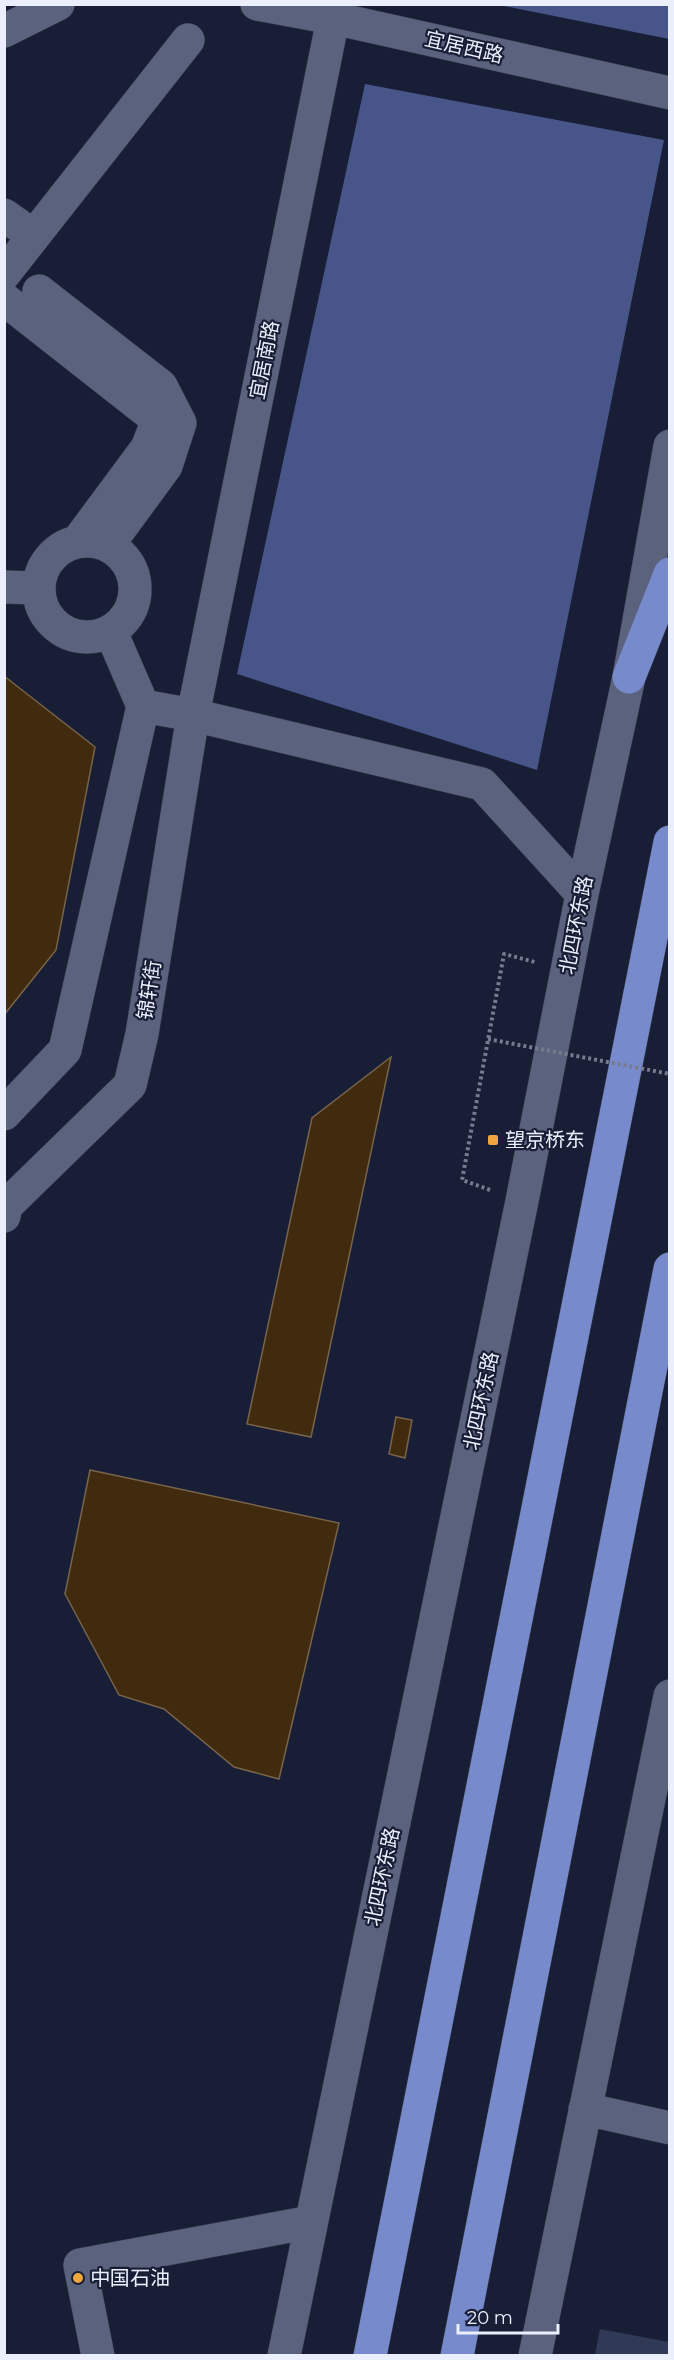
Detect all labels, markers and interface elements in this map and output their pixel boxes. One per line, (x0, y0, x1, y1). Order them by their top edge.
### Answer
street label: 宜居西路 (422, 26, 506, 68)
street label: 宜居南路 (245, 318, 283, 402)
street label: 北四环东路 (555, 874, 597, 976)
street label: 锦轩街 (132, 958, 166, 1022)
place label: 望京桥东 (505, 1128, 585, 1152)
marker: 望京桥东 (486, 1133, 500, 1147)
street label: 北四环东路 (459, 1350, 503, 1452)
street label: 北四环东路 (360, 1826, 404, 1928)
place label: 中国石油 (90, 2266, 170, 2290)
marker: 中国石油 (71, 2271, 85, 2285)
scale bar (458, 2297, 558, 2335)
text: 20 m (467, 2307, 513, 2329)

